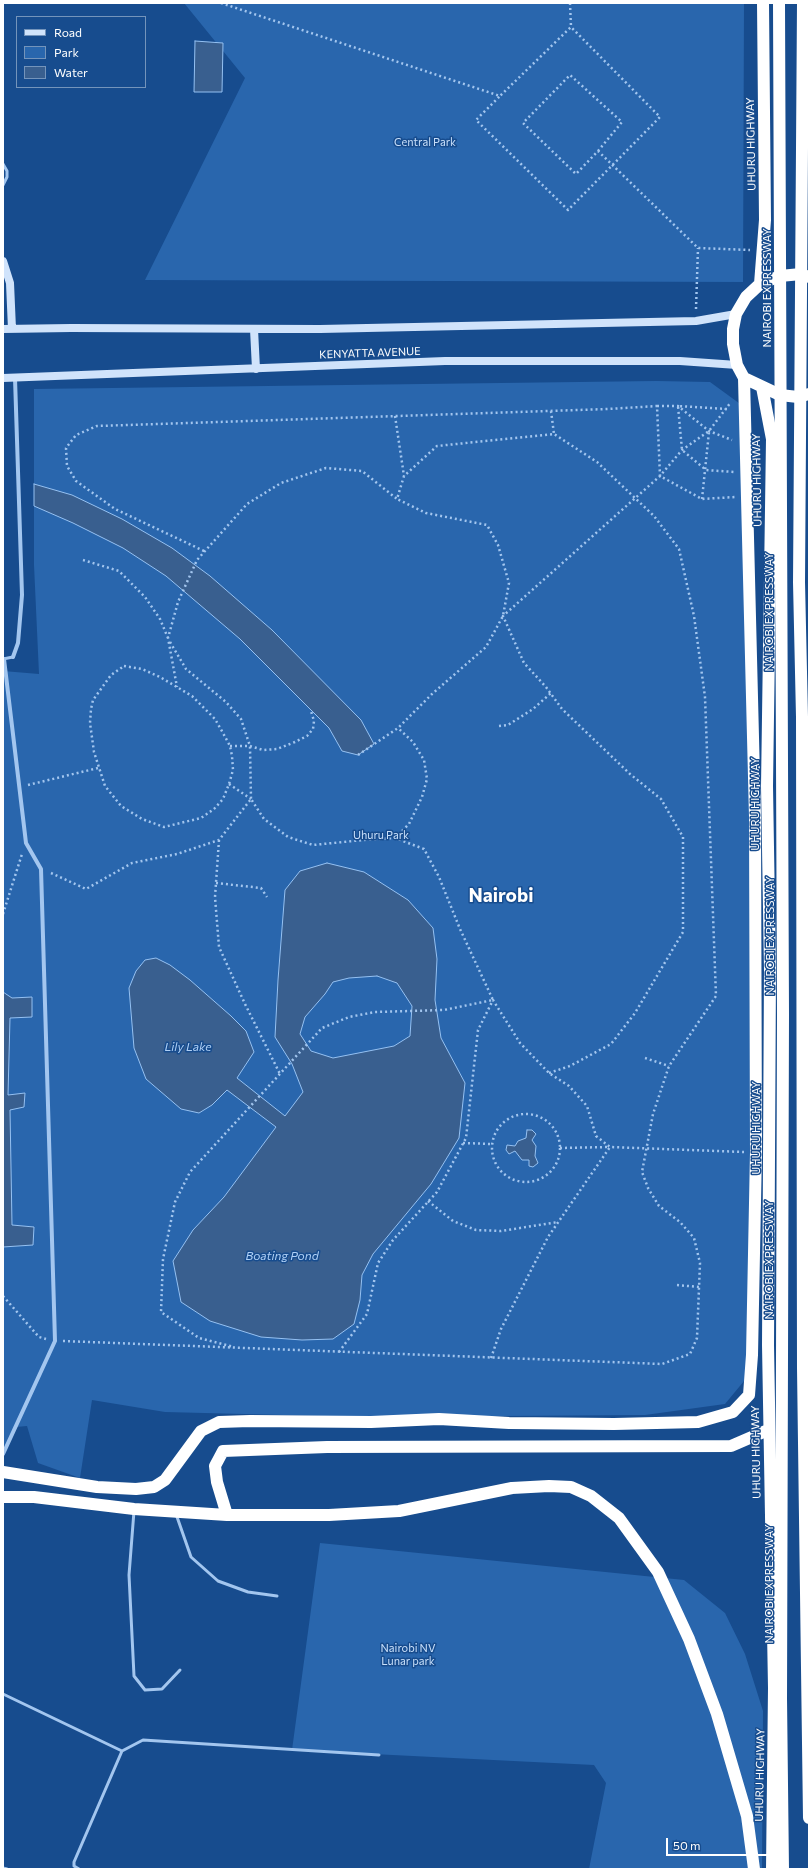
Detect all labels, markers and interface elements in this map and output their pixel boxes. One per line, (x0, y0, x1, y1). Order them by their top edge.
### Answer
legend (16, 16, 146, 88)
text: Road (54, 25, 82, 39)
text: Park (54, 45, 79, 59)
text: Water (54, 65, 88, 79)
street label: UHURU HIGHWAY (744, 97, 758, 191)
park label: Central Park (394, 135, 456, 149)
street label: NAIROBI EXPRESSWAY (760, 228, 774, 348)
street label: KENYATTA AVENUE (319, 345, 421, 361)
street label: UHURU HIGHWAY (750, 433, 764, 527)
street label: NAIROBI EXPRESSWAY (762, 552, 776, 672)
street label: UHURU HIGHWAY (748, 757, 762, 851)
park label: Uhuru Park (353, 828, 409, 842)
street label: NAIROBI EXPRESSWAY (763, 876, 777, 996)
district label: Nairobi (468, 885, 534, 907)
water label: Lily Lake (164, 1040, 212, 1054)
street label: UHURU HIGHWAY (749, 1081, 763, 1175)
street label: NAIROBI EXPRESSWAY (762, 1200, 776, 1320)
water label: Boating Pond (245, 1249, 319, 1263)
street label: UHURU HIGHWAY (749, 1405, 763, 1499)
street label: NAIROBI EXPRESSWAY (762, 1524, 776, 1644)
park label: Nairobi NV Lunar park (381, 1641, 435, 1667)
street label: UHURU HIGHWAY (753, 1728, 767, 1822)
scale bar (668, 1830, 784, 1856)
text: 50 m (673, 1838, 701, 1852)

